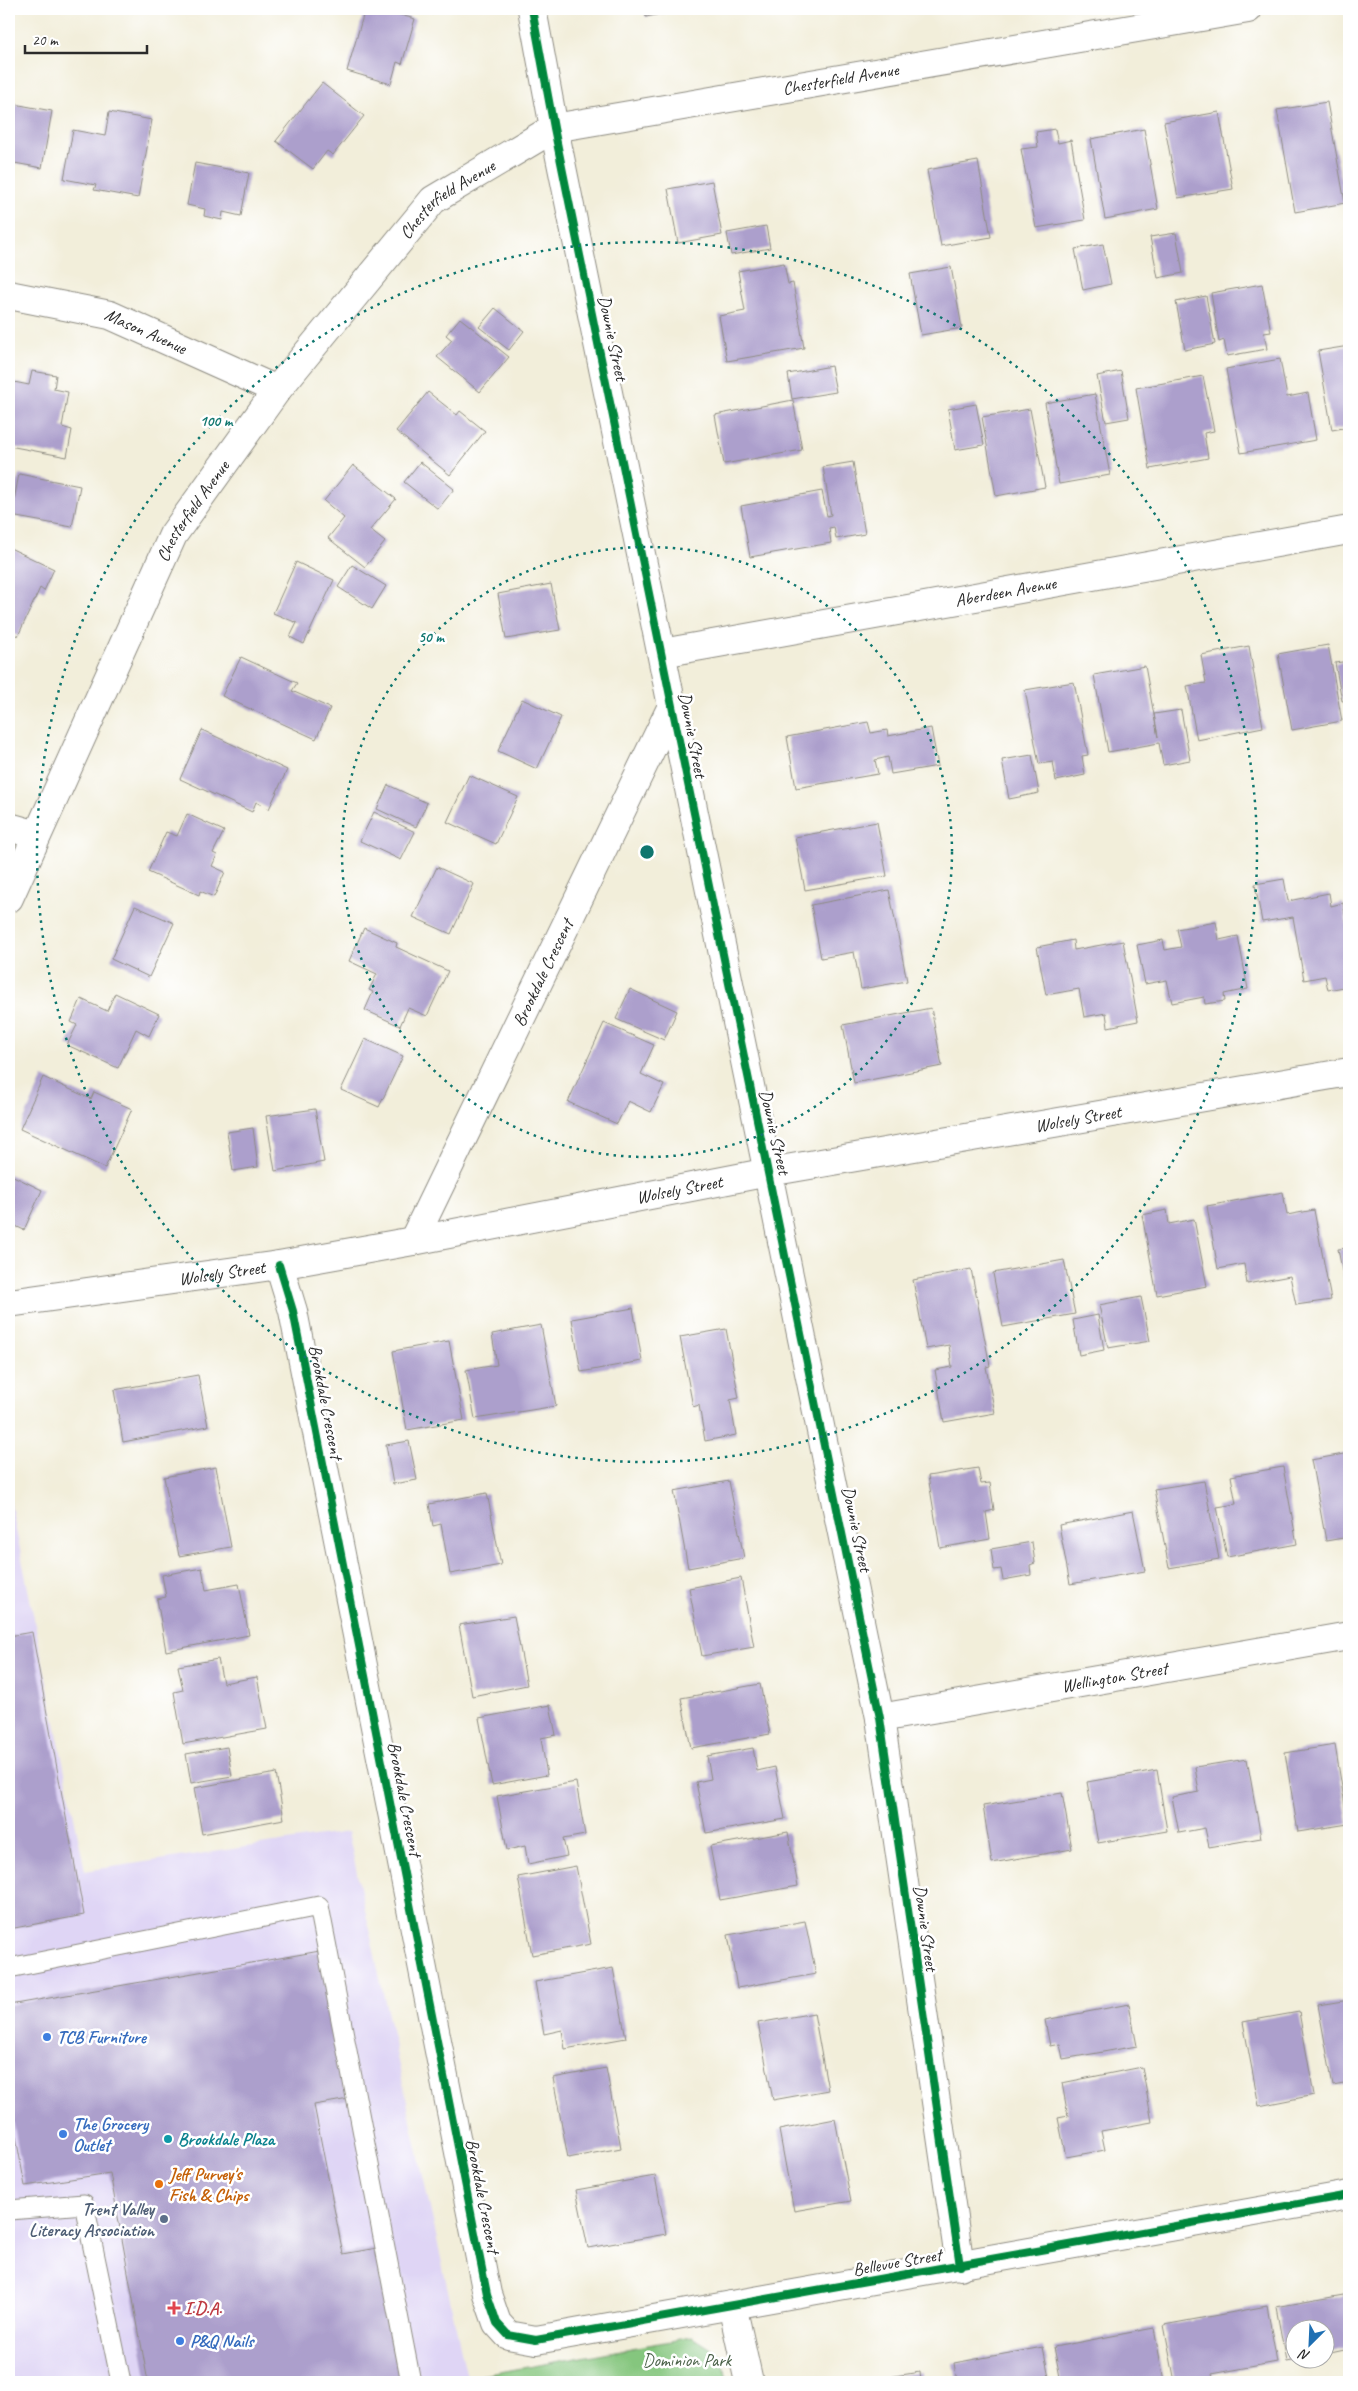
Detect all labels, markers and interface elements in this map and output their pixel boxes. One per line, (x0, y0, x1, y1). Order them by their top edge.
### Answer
scale bar (25, 22, 148, 54)
text: 20 m (32, 31, 59, 50)
street label: Chesterfield Avenue (781, 58, 901, 100)
street label: Chesterfield Avenue (395, 154, 500, 243)
street label: Downie Street (593, 293, 633, 385)
street label: Mason Avenue (101, 303, 191, 359)
text: 100 m (200, 412, 234, 431)
street label: Chesterfield Avenue (151, 455, 235, 565)
street label: Aberdeen Avenue (953, 571, 1059, 611)
text: 50 m (418, 628, 445, 647)
street label: Downie Street (674, 690, 712, 782)
centre of rings (638, 843, 656, 861)
street label: Brookdale Crescent (508, 913, 579, 1030)
street label: Downie Street (755, 1087, 796, 1179)
street label: Wolsely Street (1033, 1100, 1125, 1137)
street label: Wolsely Street (635, 1170, 726, 1208)
street label: Wolsely Street (177, 1256, 268, 1290)
street label: Brookdale Crescent (304, 1343, 348, 1464)
street label: Downie Street (837, 1484, 877, 1576)
street label: Wellington Street (1060, 1656, 1172, 1697)
street label: Brookdale Crescent (383, 1740, 427, 1861)
street label: Downie Street (909, 1884, 943, 1974)
place label: TCB Furniture (57, 2026, 148, 2048)
marker: TCB Furniture (41, 2031, 53, 2043)
place label: The Grocery Outlet (73, 2113, 150, 2156)
marker: The Grocery Outlet (57, 2128, 69, 2140)
place label: Brookdale Plaza (178, 2128, 276, 2150)
marker: Brookdale Plaza (162, 2133, 174, 2145)
street label: Brookdale Crescent (461, 2137, 505, 2258)
place label: Jeff Purvey's Fish & Chips (167, 2163, 250, 2206)
marker: Jeff Purvey's Fish & Chips (153, 2178, 165, 2190)
place label: Trent Valley Literacy Association (29, 2198, 156, 2241)
marker: Trent Valley Literacy Association (158, 2213, 170, 2225)
street label: Bellevue Street (851, 2243, 946, 2281)
place label: I.D.A. (184, 2297, 222, 2319)
marker: I.D.A. (168, 2302, 180, 2314)
north arrow (1286, 2318, 1336, 2368)
place label: P&Q Nails (190, 2330, 255, 2352)
marker: P&Q Nails (174, 2335, 186, 2347)
text: N (1295, 2345, 1312, 2365)
park label: Dominion Park (643, 2349, 733, 2371)

